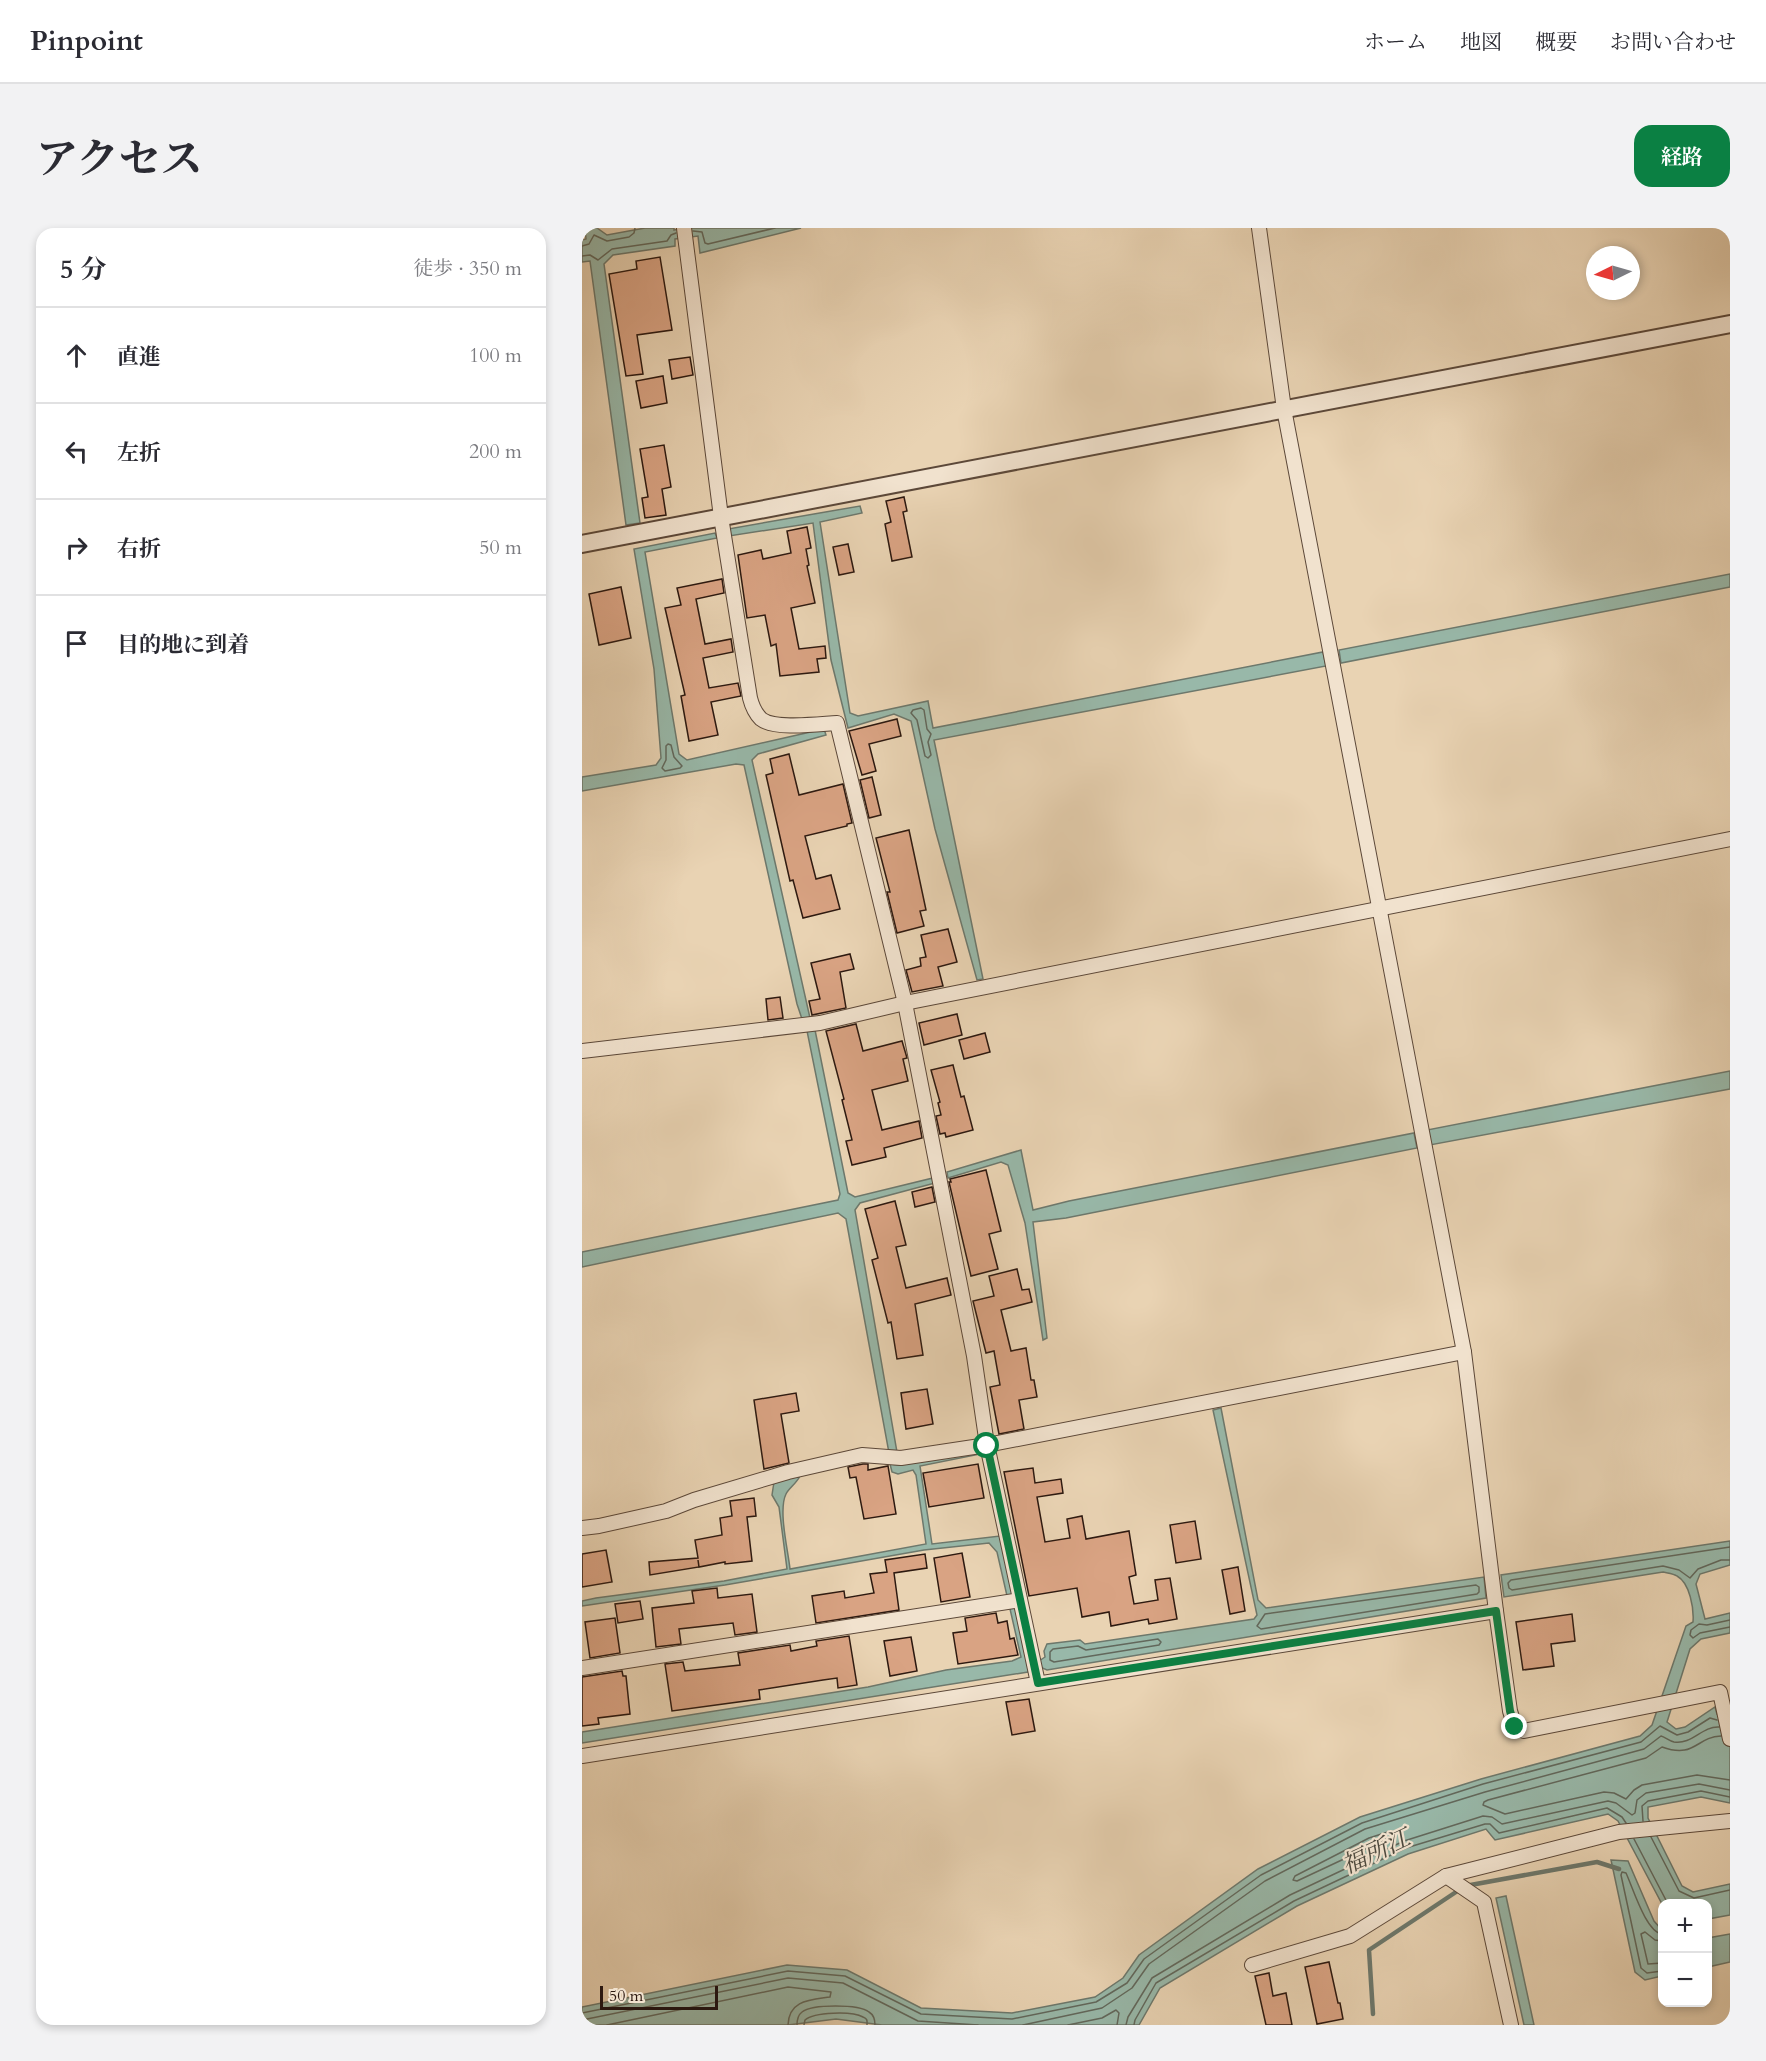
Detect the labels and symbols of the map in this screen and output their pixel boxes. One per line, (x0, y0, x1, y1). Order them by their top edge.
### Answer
north arrow (1586, 246, 1640, 300)
route start (973, 1432, 999, 1458)
route end (1501, 1713, 1527, 1739)
water label: 福所江 (1336, 1821, 1418, 1882)
scale bar (600, 1983, 718, 2010)

